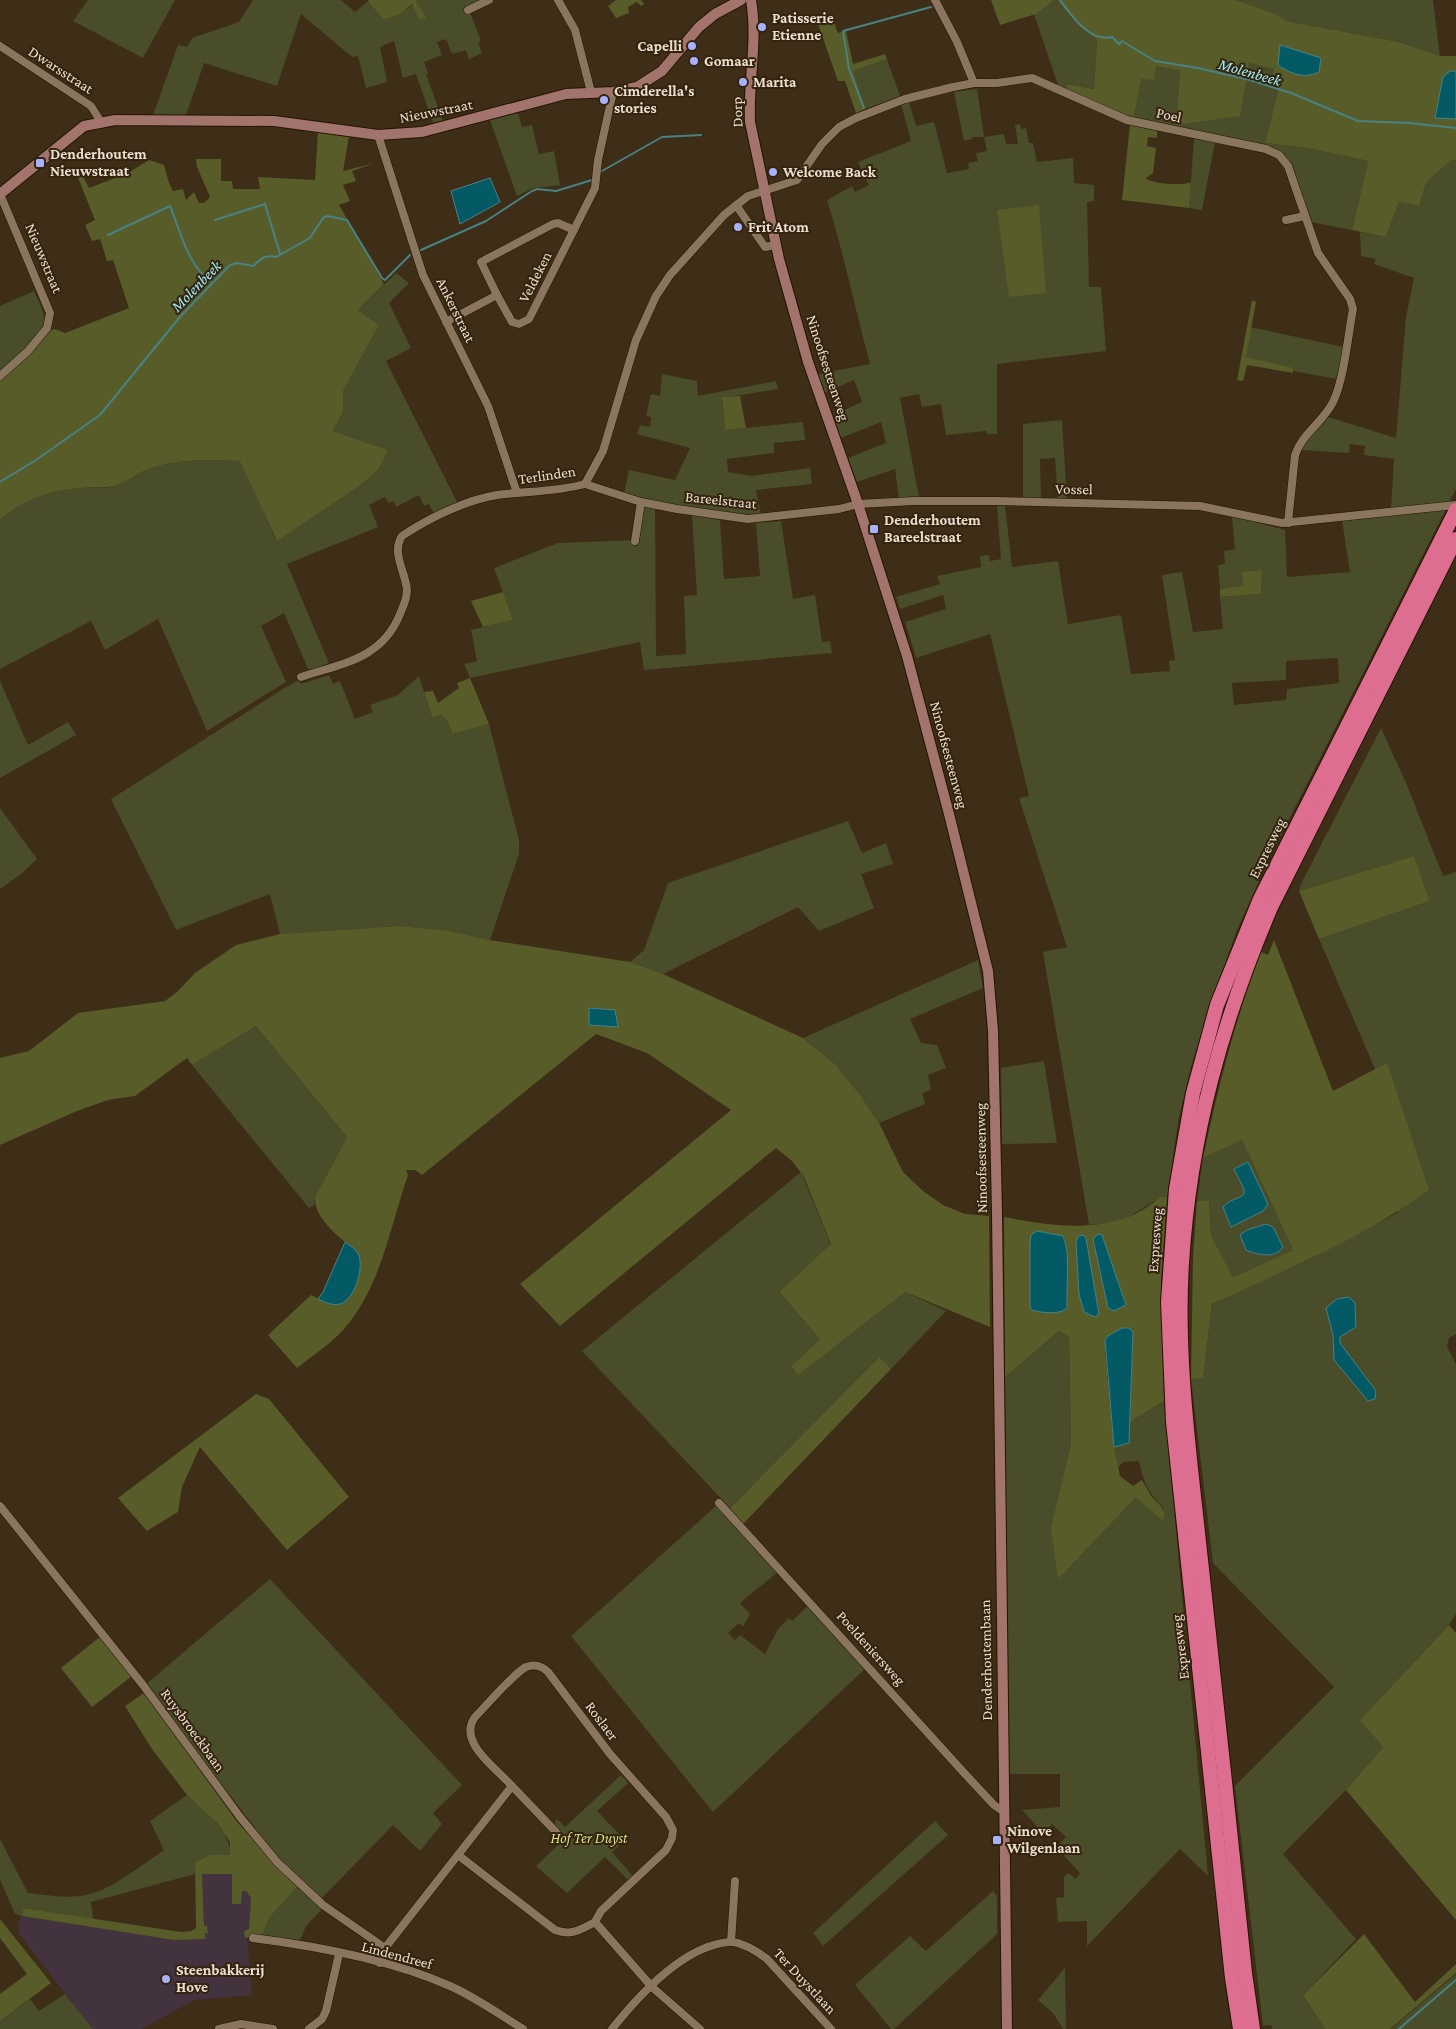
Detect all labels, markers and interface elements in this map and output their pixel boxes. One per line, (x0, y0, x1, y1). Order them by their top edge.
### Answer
place label: Patisserie Etienne (772, 10, 834, 43)
marker: Patisserie Etienne (756, 21, 768, 33)
place label: Capelli (637, 38, 683, 54)
marker: Capelli (686, 40, 698, 52)
street label: Dwarsstraat (26, 43, 97, 97)
place label: Gomaar (704, 53, 755, 69)
marker: Gomaar (688, 55, 700, 67)
water label: Molenbeek (1216, 55, 1284, 89)
place label: Marita (753, 74, 797, 90)
marker: Marita (737, 76, 749, 88)
place label: Cimderella's stories (614, 83, 694, 116)
marker: Cimderella's stories (598, 94, 610, 106)
street label: Nieuwstraat (398, 96, 475, 126)
street label: Dorp (728, 96, 747, 128)
street label: Poel (1155, 104, 1183, 126)
place label: Denderhoutem Nieuwstraat (50, 146, 147, 179)
marker: Denderhoutem Nieuwstraat (34, 157, 46, 169)
place label: Welcome Back (782, 164, 877, 180)
marker: Welcome Back (767, 166, 779, 178)
place label: Frit Atom (748, 219, 809, 235)
street label: Nieuwstraat (22, 221, 66, 296)
marker: Frit Atom (732, 221, 744, 233)
street label: Veldeken (515, 249, 555, 305)
water label: Molenbeek (167, 256, 225, 316)
street label: Ankerstraat (433, 275, 479, 346)
street label: Ninoofsesteenweg (802, 313, 853, 423)
street label: Terlinden (517, 463, 577, 487)
street label: Vossel (1055, 481, 1093, 497)
street label: Bareelstraat (684, 488, 759, 512)
place label: Denderhoutem Bareelstraat (884, 512, 981, 545)
marker: Denderhoutem Bareelstraat (868, 523, 880, 535)
street label: Ninoofsesteenweg (926, 700, 971, 811)
street label: Expresweg (1246, 815, 1289, 881)
street label: Ninoofsesteenweg (972, 1103, 991, 1213)
street label: Expresweg (1145, 1207, 1166, 1273)
street label: Denderhoutembaan (977, 1599, 995, 1721)
street label: Poeldeniersweg (833, 1608, 908, 1689)
street label: Expresweg (1168, 1614, 1193, 1680)
street label: Ruysbroeckbaan (157, 1686, 228, 1775)
street label: Roslaer (582, 1699, 622, 1744)
place label: Ninove Wilgenlaan (1006, 1823, 1081, 1856)
park label: Hof Ter Duyst (550, 1830, 628, 1847)
marker: Ninove Wilgenlaan (991, 1834, 1003, 1846)
street label: Lindendreef (360, 1938, 436, 1973)
street label: Ter Duystlaan (770, 1945, 839, 2018)
place label: Steenbakkerij Hove (176, 1962, 264, 1995)
marker: Steenbakkerij Hove (160, 1973, 172, 1985)

